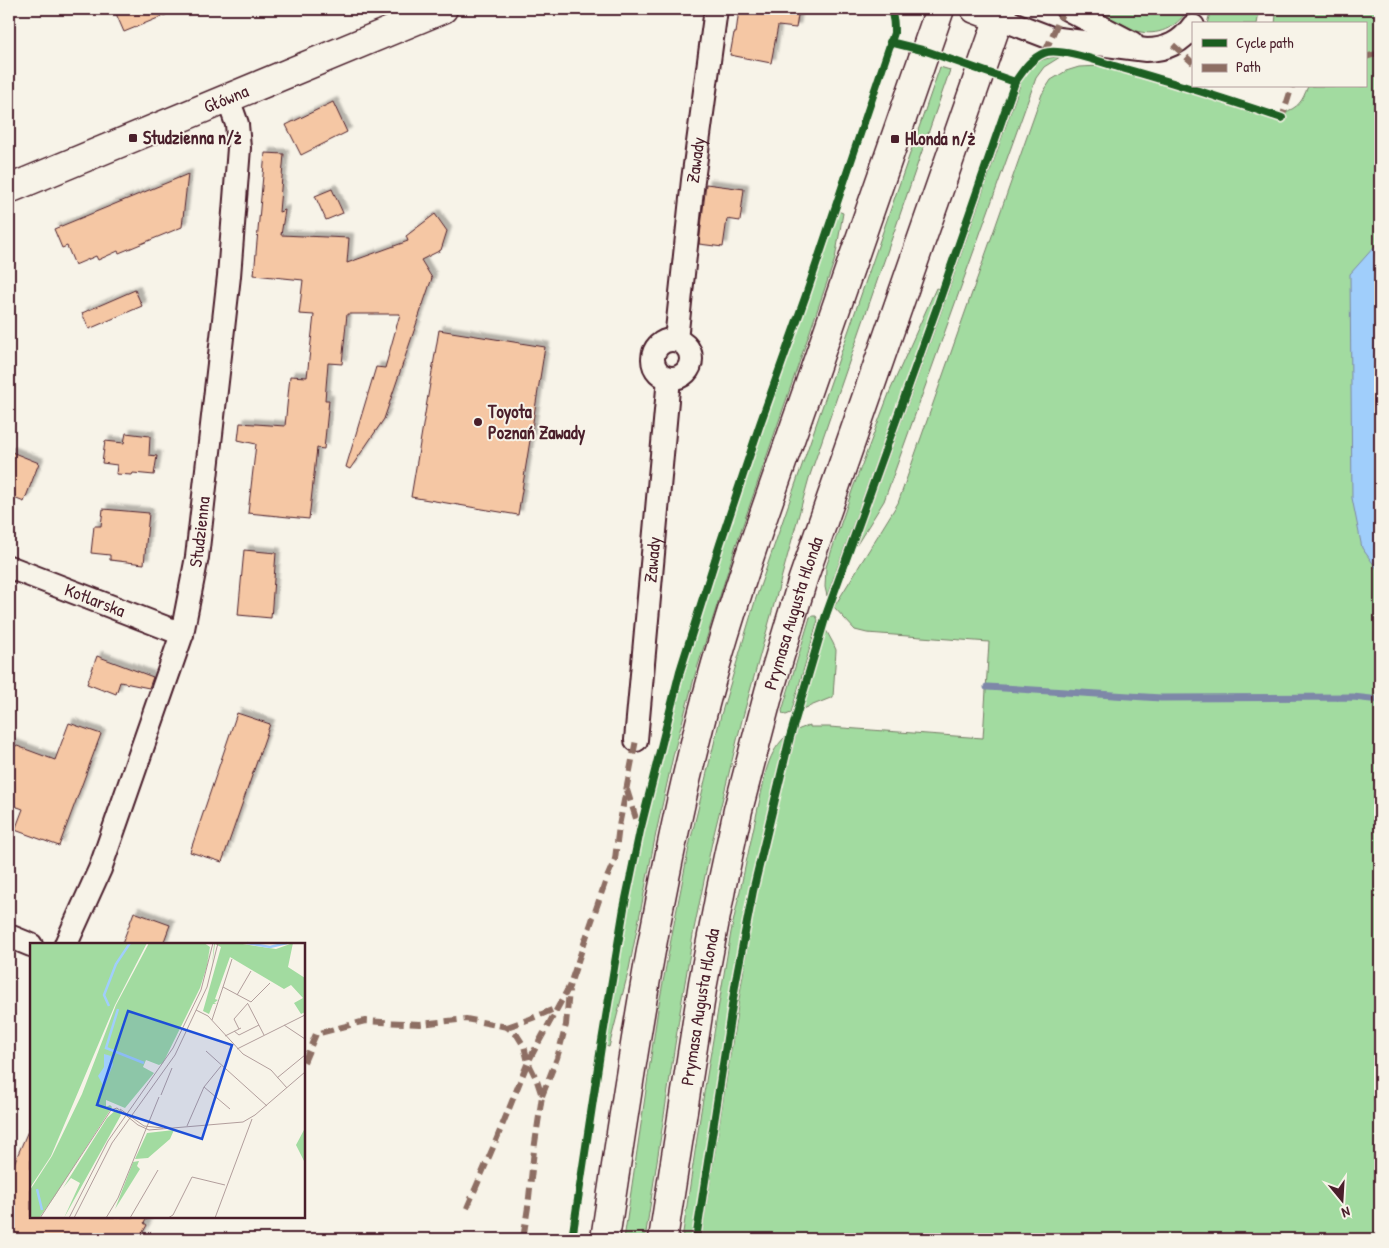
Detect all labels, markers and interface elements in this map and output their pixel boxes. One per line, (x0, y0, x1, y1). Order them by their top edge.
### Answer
legend (1192, 22, 1366, 88)
text: Cycle path (1236, 32, 1294, 53)
text: Path (1236, 56, 1261, 77)
street label: Główna (200, 78, 252, 119)
place label: Studzienna n/ż (143, 125, 242, 150)
place label: Hlonda n/ż (905, 126, 976, 151)
marker: Studzienna n/ż (127, 132, 139, 144)
marker: Hlonda n/ż (889, 133, 901, 145)
street label: Zawady (680, 135, 711, 185)
place label: Toyota Poznań Zawady (487, 399, 586, 446)
marker: Toyota Poznań Zawady (472, 416, 484, 428)
street label: Studzienna (182, 495, 216, 569)
street label: Prymasa Augusta Hlonda (757, 533, 829, 693)
street label: Zawady (637, 535, 667, 584)
street label: Kotlarska (61, 577, 129, 623)
street label: Prymasa Augusta Hlonda (674, 926, 725, 1087)
inset map (30, 943, 305, 1218)
north arrow (1316, 1176, 1366, 1226)
text: N (1339, 1203, 1353, 1223)

